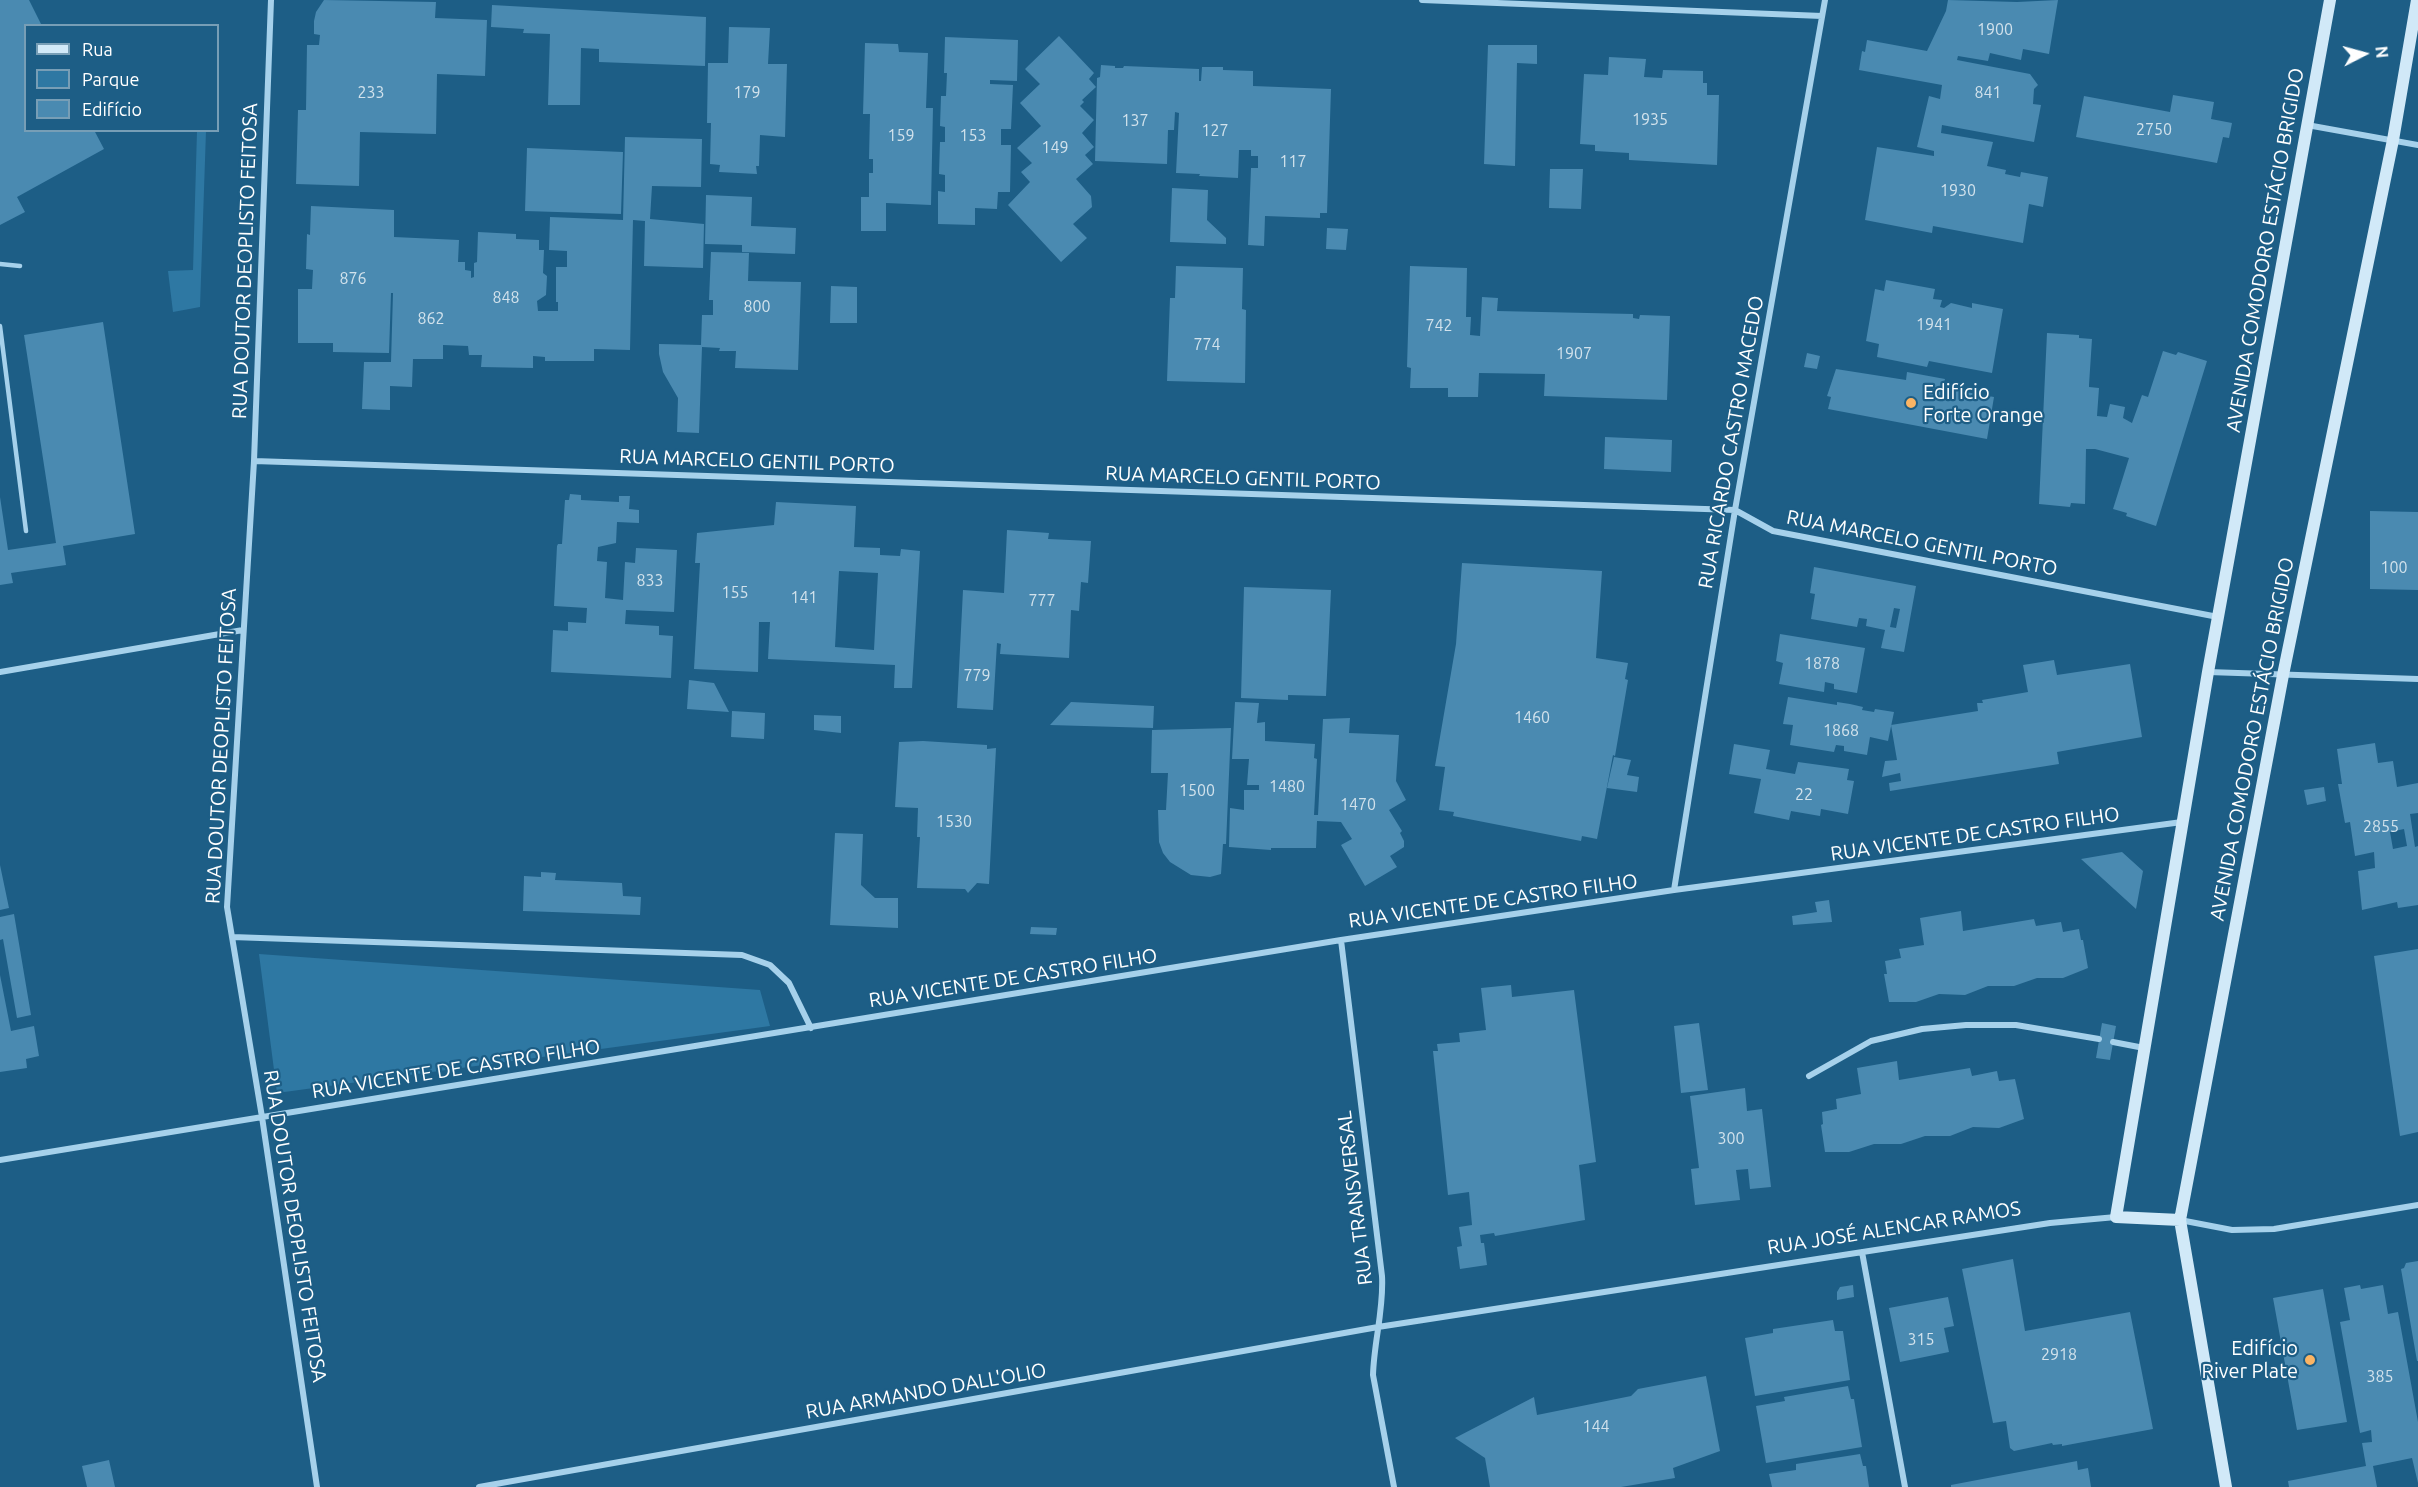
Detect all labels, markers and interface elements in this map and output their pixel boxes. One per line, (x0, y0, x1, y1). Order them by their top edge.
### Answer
house number: 1900 (1977, 20, 2013, 40)
legend (24, 24, 219, 132)
north arrow (2334, 24, 2394, 84)
text: Rua (82, 39, 113, 59)
text: N (2372, 45, 2391, 59)
street label: AVENIDA COMODORO ESTÁCIO BRIGIDO (2221, 66, 2309, 434)
text: Parque (82, 69, 139, 89)
house number: 233 (357, 83, 385, 103)
house number: 179 (733, 83, 761, 103)
house number: 841 (1974, 83, 2002, 103)
text: Edifício (82, 99, 142, 119)
street label: RUA DOUTOR DEOPLISTO FEITOSA (227, 103, 263, 419)
house number: 1935 (1632, 110, 1668, 130)
house number: 137 (1121, 111, 1149, 131)
house number: 2750 (2136, 120, 2172, 140)
house number: 127 (1201, 121, 1229, 141)
house number: 159 (887, 126, 915, 146)
house number: 153 (959, 126, 987, 146)
house number: 149 (1041, 138, 1069, 158)
house number: 117 (1279, 152, 1307, 172)
house number: 1930 (1940, 181, 1976, 201)
house number: 876 (339, 269, 367, 289)
house number: 848 (492, 288, 520, 308)
street label: RUA RICARDO CASTRO MACEDO (1693, 294, 1769, 590)
house number: 800 (743, 297, 771, 317)
house number: 862 (417, 309, 445, 329)
house number: 1941 (1916, 315, 1952, 335)
house number: 742 (1425, 316, 1453, 336)
house number: 774 (1193, 335, 1221, 355)
house number: 1907 (1556, 344, 1592, 364)
place label: Edifício Forte Orange (1923, 380, 2044, 427)
marker: Edifício Forte Orange (1904, 396, 1918, 410)
street label: RUA MARCELO GENTIL PORTO (619, 444, 895, 478)
street label: RUA MARCELO GENTIL PORTO (1105, 461, 1381, 495)
street label: RUA MARCELO GENTIL PORTO (1785, 505, 2059, 581)
street label: AVENIDA COMODORO ESTÁCIO BRIGIDO (2205, 555, 2299, 923)
house number: 100 (2380, 558, 2408, 578)
house number: 833 (636, 571, 664, 591)
house number: 155 (721, 583, 749, 603)
street label: RUA DOUTOR DEOPLISTO FEITOSA (201, 588, 241, 904)
house number: 141 (790, 588, 818, 608)
house number: 777 (1028, 591, 1056, 611)
house number: 1878 (1804, 654, 1840, 674)
house number: 779 (963, 666, 991, 686)
house number: 1460 (1514, 708, 1550, 728)
house number: 1868 (1823, 721, 1859, 741)
house number: 1480 (1269, 777, 1305, 797)
house number: 1500 (1179, 781, 1215, 801)
house number: 22 (1795, 785, 1813, 805)
house number: 1470 (1340, 795, 1376, 815)
street label: RUA VICENTE DE CASTRO FILHO (1829, 802, 2121, 866)
house number: 1530 (936, 812, 972, 832)
house number: 2855 (2363, 817, 2399, 837)
street label: RUA VICENTE DE CASTRO FILHO (1347, 869, 1639, 933)
street label: RUA VICENTE DE CASTRO FILHO (867, 943, 1159, 1013)
street label: RUA VICENTE DE CASTRO FILHO (310, 1034, 602, 1104)
street label: RUA DOUTOR DEOPLISTO FEITOSA (258, 1068, 332, 1384)
street label: RUA TRANSVERSAL (1332, 1109, 1378, 1287)
house number: 300 (1717, 1129, 1745, 1149)
street label: RUA JOSÉ ALENCAR RAMOS (1766, 1196, 2022, 1260)
house number: 315 (1907, 1330, 1935, 1350)
place label: Edifício River Plate (2201, 1336, 2298, 1383)
house number: 2918 (2041, 1345, 2077, 1365)
marker: Edifício River Plate (2303, 1353, 2317, 1367)
street label: RUA ARMANDO DALL'OLIO (804, 1358, 1048, 1424)
house number: 385 (2366, 1367, 2394, 1387)
house number: 144 (1582, 1417, 1610, 1437)

